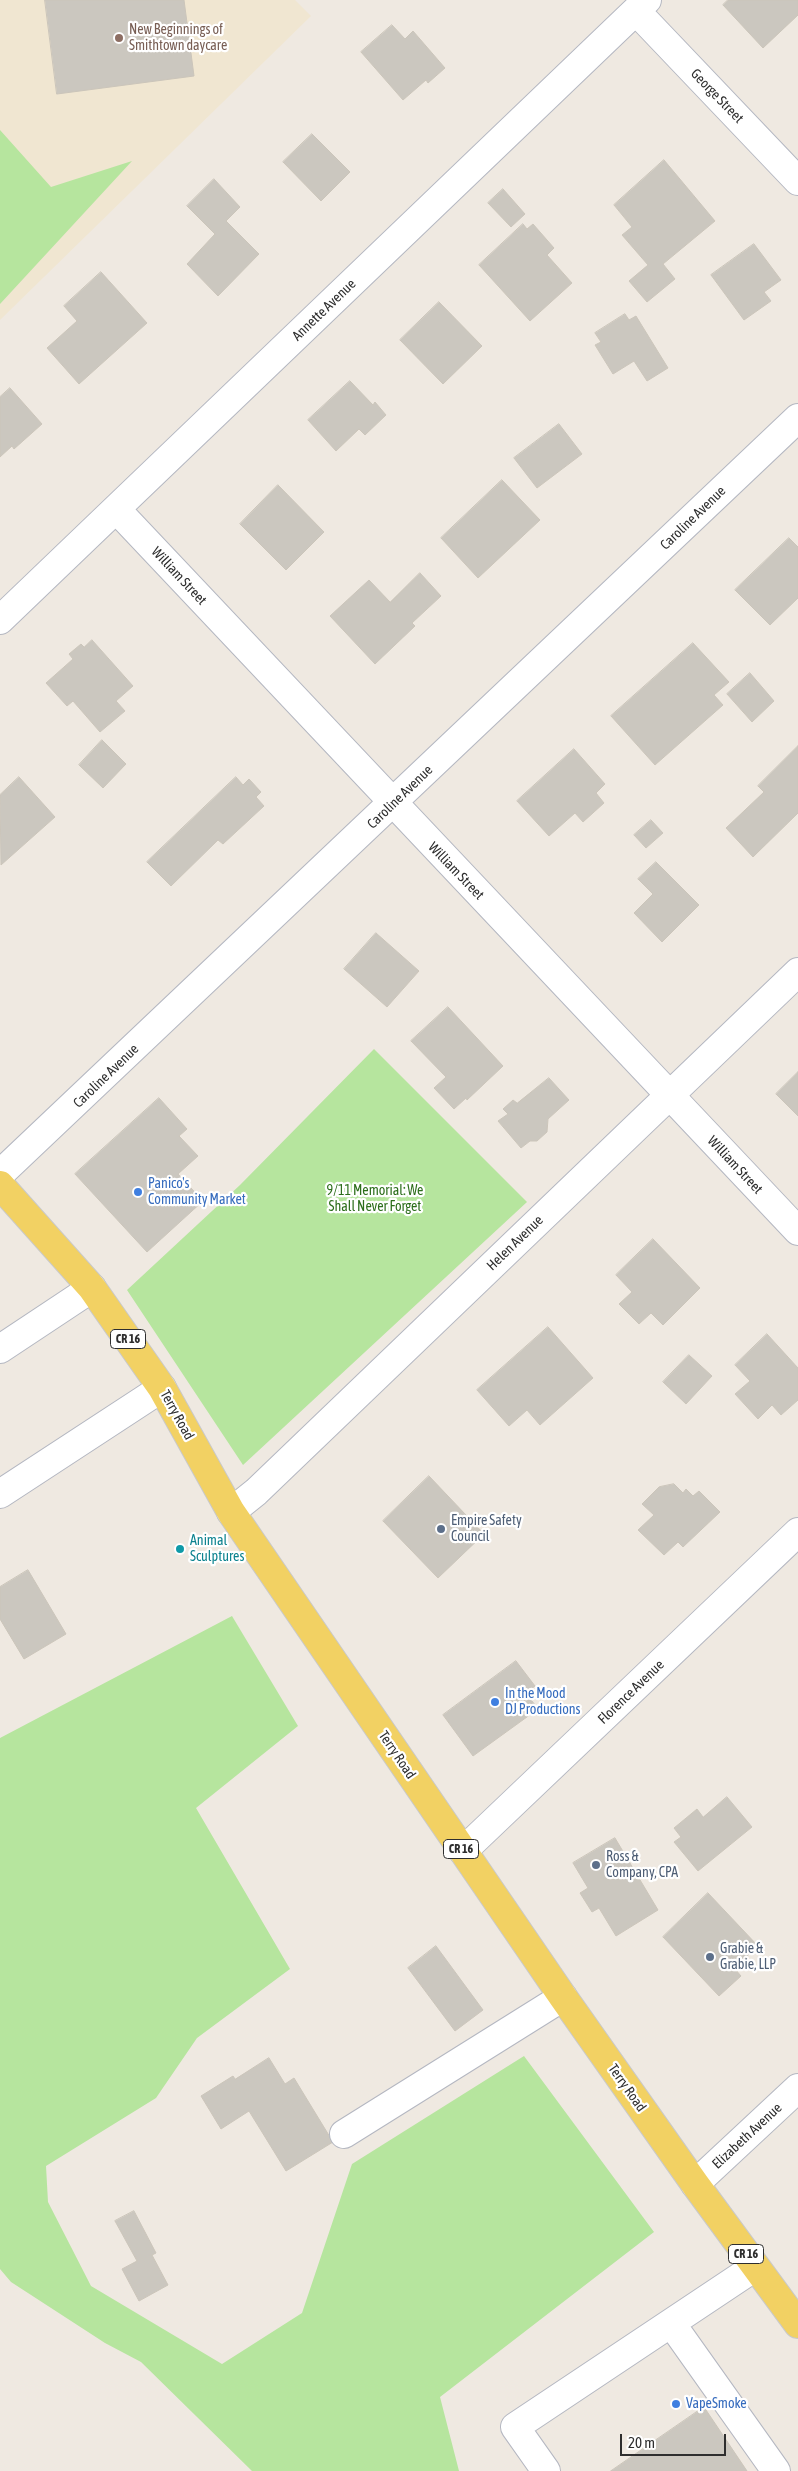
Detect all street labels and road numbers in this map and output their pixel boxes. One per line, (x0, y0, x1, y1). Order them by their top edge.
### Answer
street label: George Street (687, 65, 747, 127)
street label: Annette Avenue (289, 276, 359, 344)
street label: Caroline Avenue (657, 483, 729, 553)
street label: William Street (148, 543, 210, 609)
street label: Caroline Avenue (364, 762, 436, 832)
street label: William Street (425, 839, 487, 903)
street label: Caroline Avenue (70, 1041, 142, 1111)
street label: William Street (704, 1132, 766, 1198)
street label: Helen Avenue (483, 1212, 547, 1274)
road number: CR 16 (110, 1330, 146, 1348)
street label: Terry Road (156, 1387, 198, 1443)
street label: Florence Avenue (594, 1656, 668, 1728)
street label: Terry Road (375, 1728, 419, 1782)
road number: CR 16 (444, 1840, 478, 1858)
street label: Terry Road (605, 2061, 649, 2115)
street label: Elizabeth Avenue (709, 2100, 785, 2172)
road number: CR 16 (728, 2244, 764, 2264)

